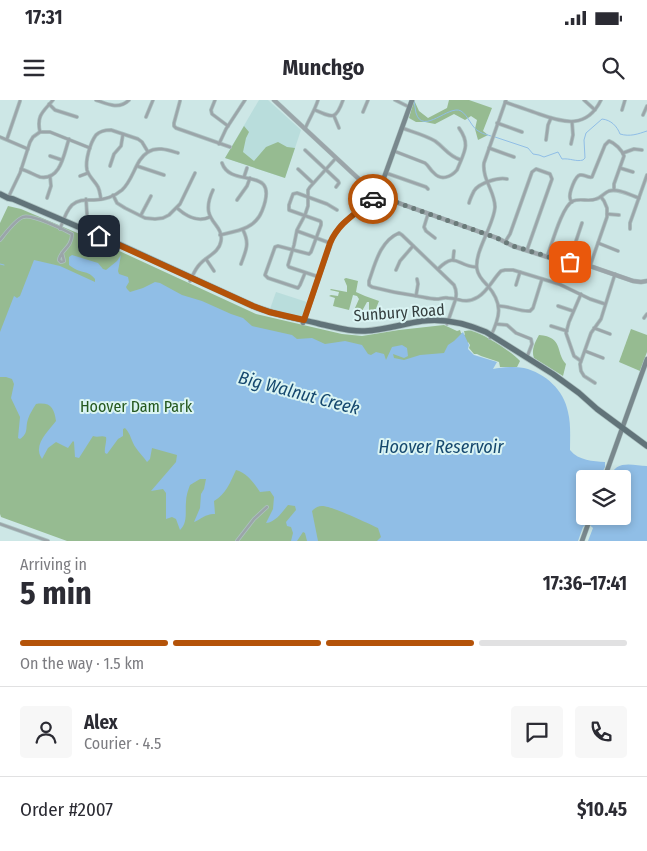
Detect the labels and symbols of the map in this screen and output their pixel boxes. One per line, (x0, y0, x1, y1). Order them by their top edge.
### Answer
courier (348, 174, 398, 224)
pin (78, 215, 120, 257)
pin (549, 241, 591, 283)
street label: Sunbury Road (353, 300, 445, 325)
water label: Big Walnut Creek (236, 366, 362, 420)
park label: Hoover Dam Park (80, 397, 193, 416)
water label: Hoover Reservoir (378, 436, 504, 458)

